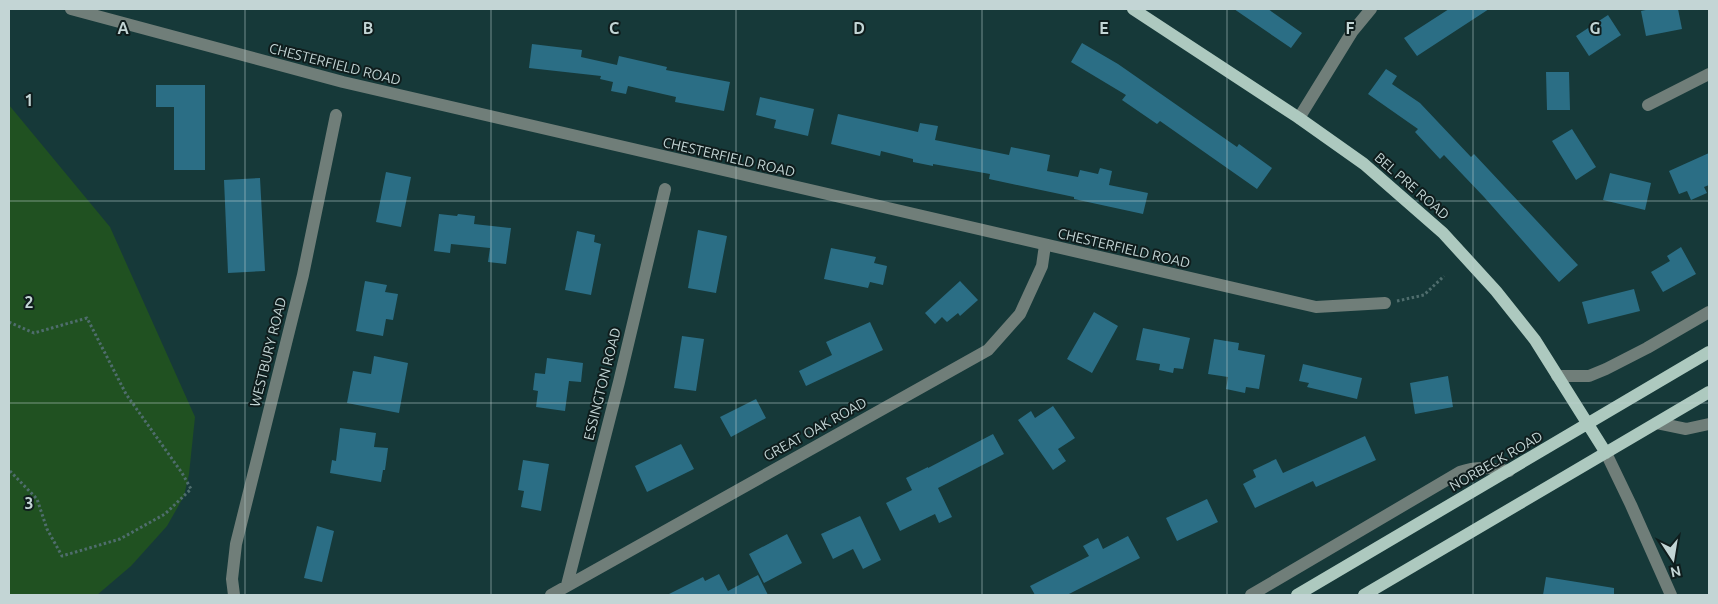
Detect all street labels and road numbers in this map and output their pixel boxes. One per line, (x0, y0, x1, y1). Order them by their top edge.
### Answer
street label: CHESTERFIELD ROAD (267, 40, 403, 88)
street label: CHESTERFIELD ROAD (661, 134, 797, 180)
street label: BEL PRE ROAD (1371, 149, 1453, 223)
street label: CHESTERFIELD ROAD (1056, 225, 1192, 271)
street label: WESTBURY ROAD (247, 295, 289, 409)
street label: ESSINGTON ROAD (580, 326, 624, 442)
street label: GREAT OAK ROAD (761, 394, 869, 464)
street label: NORBECK ROAD (1447, 428, 1545, 494)

